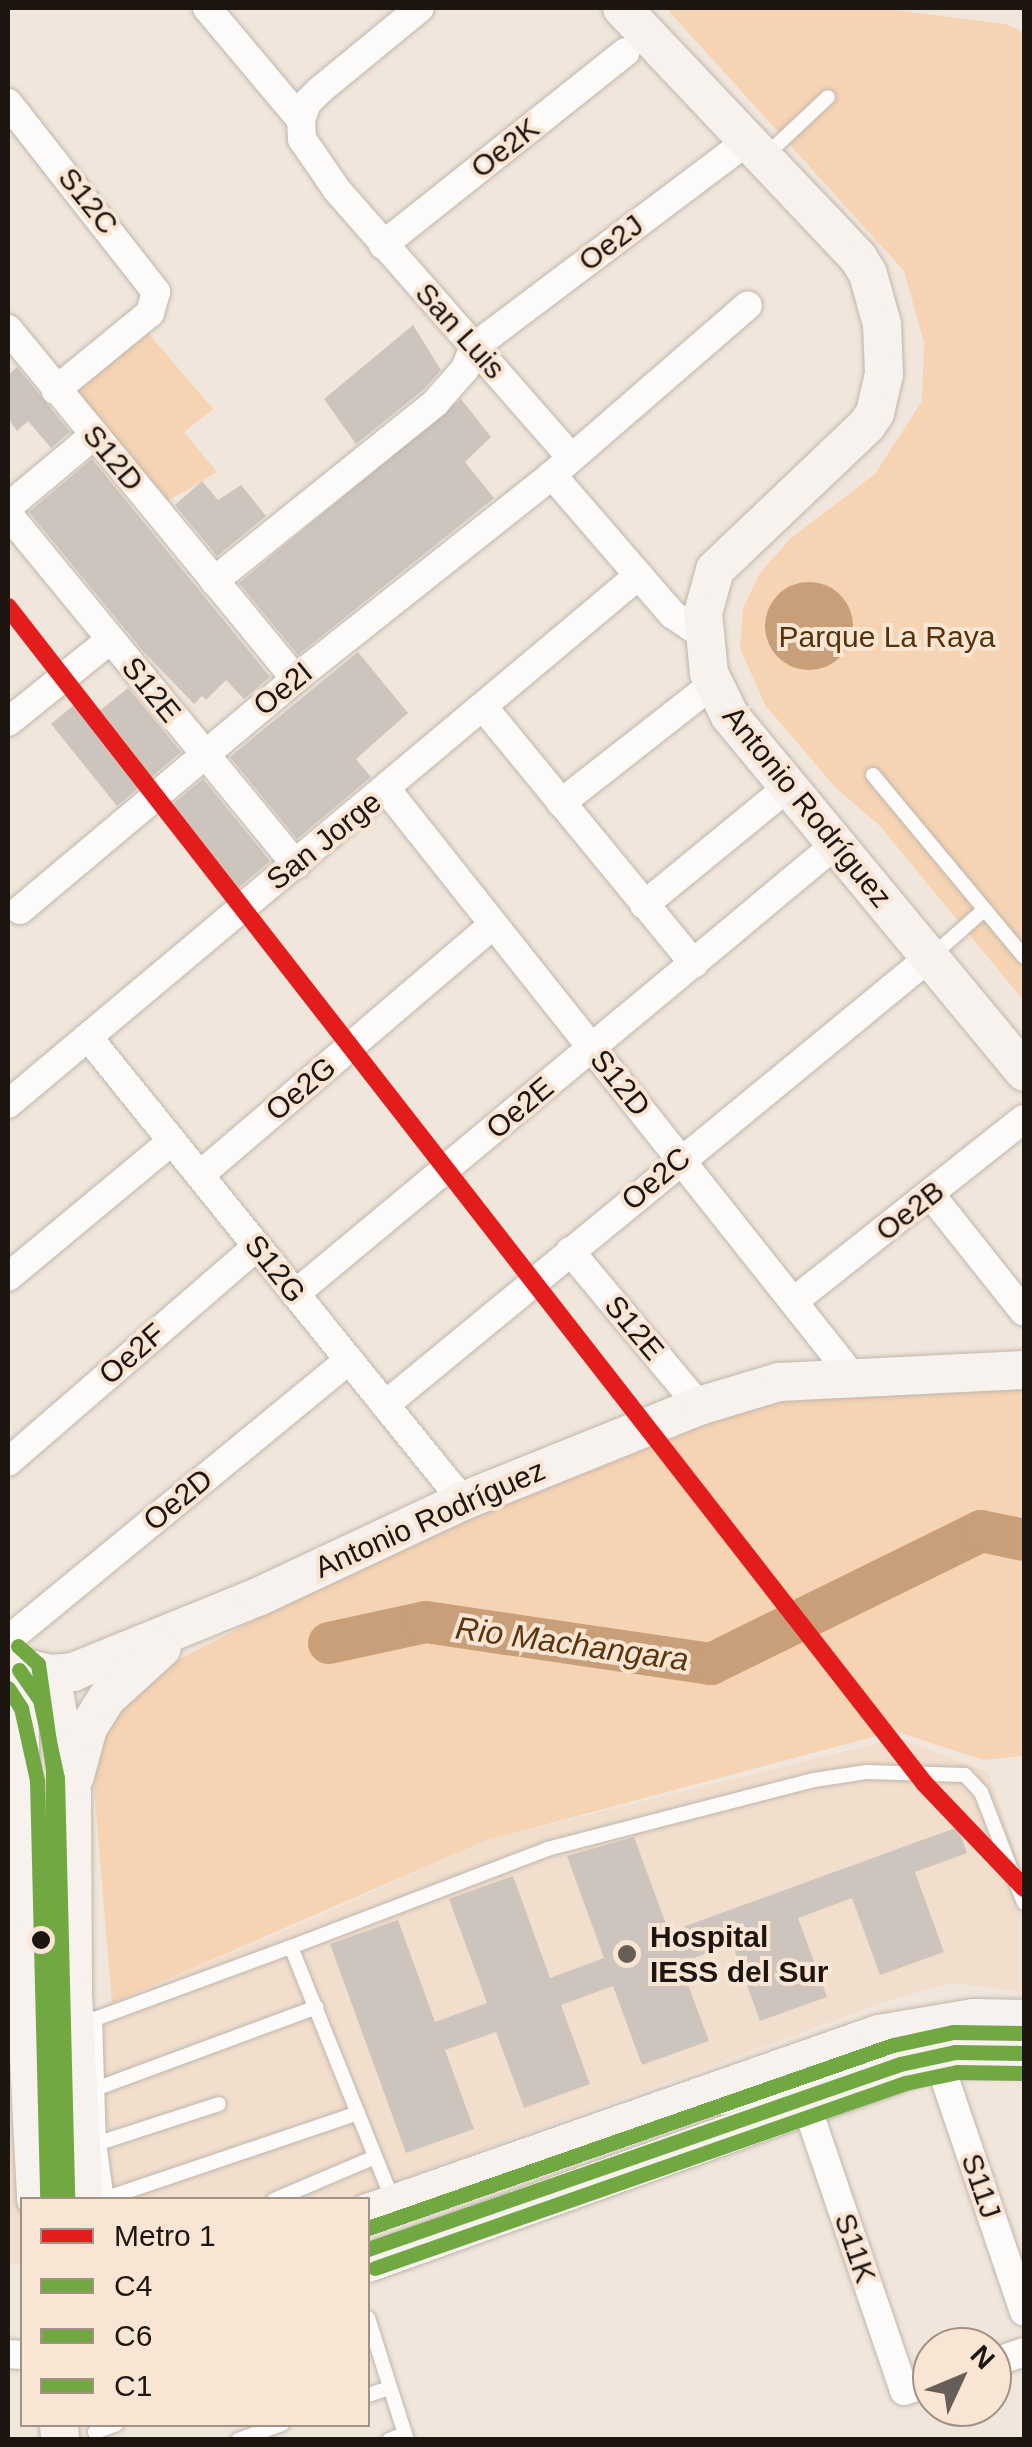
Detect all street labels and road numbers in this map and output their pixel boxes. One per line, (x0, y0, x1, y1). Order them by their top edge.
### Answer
street label: Oe2K (464, 110, 546, 186)
street label: S12C (50, 161, 126, 241)
street label: Oe2J (572, 207, 650, 279)
street label: San Luis (408, 276, 512, 386)
street label: S12D (75, 418, 151, 498)
street label: S12E (114, 650, 188, 730)
street label: Oe2I (246, 655, 320, 723)
street label: Antonio Rodríguez (715, 699, 899, 915)
street label: San Jorge (260, 784, 388, 898)
street label: S12D (582, 1043, 658, 1123)
street label: Oe2G (259, 1049, 343, 1129)
street label: Oe2E (479, 1070, 561, 1146)
street label: Oe2C (614, 1140, 698, 1218)
street label: Oe2B (869, 1173, 951, 1249)
street label: S12G (237, 1228, 313, 1310)
street label: S12E (597, 1288, 671, 1368)
street label: Oe2F (92, 1316, 172, 1392)
street label: Antonio Rodríguez (309, 1452, 551, 1586)
street label: Oe2D (136, 1461, 220, 1539)
street label: S11J (953, 2149, 1009, 2223)
street label: S11K (826, 2208, 884, 2288)

